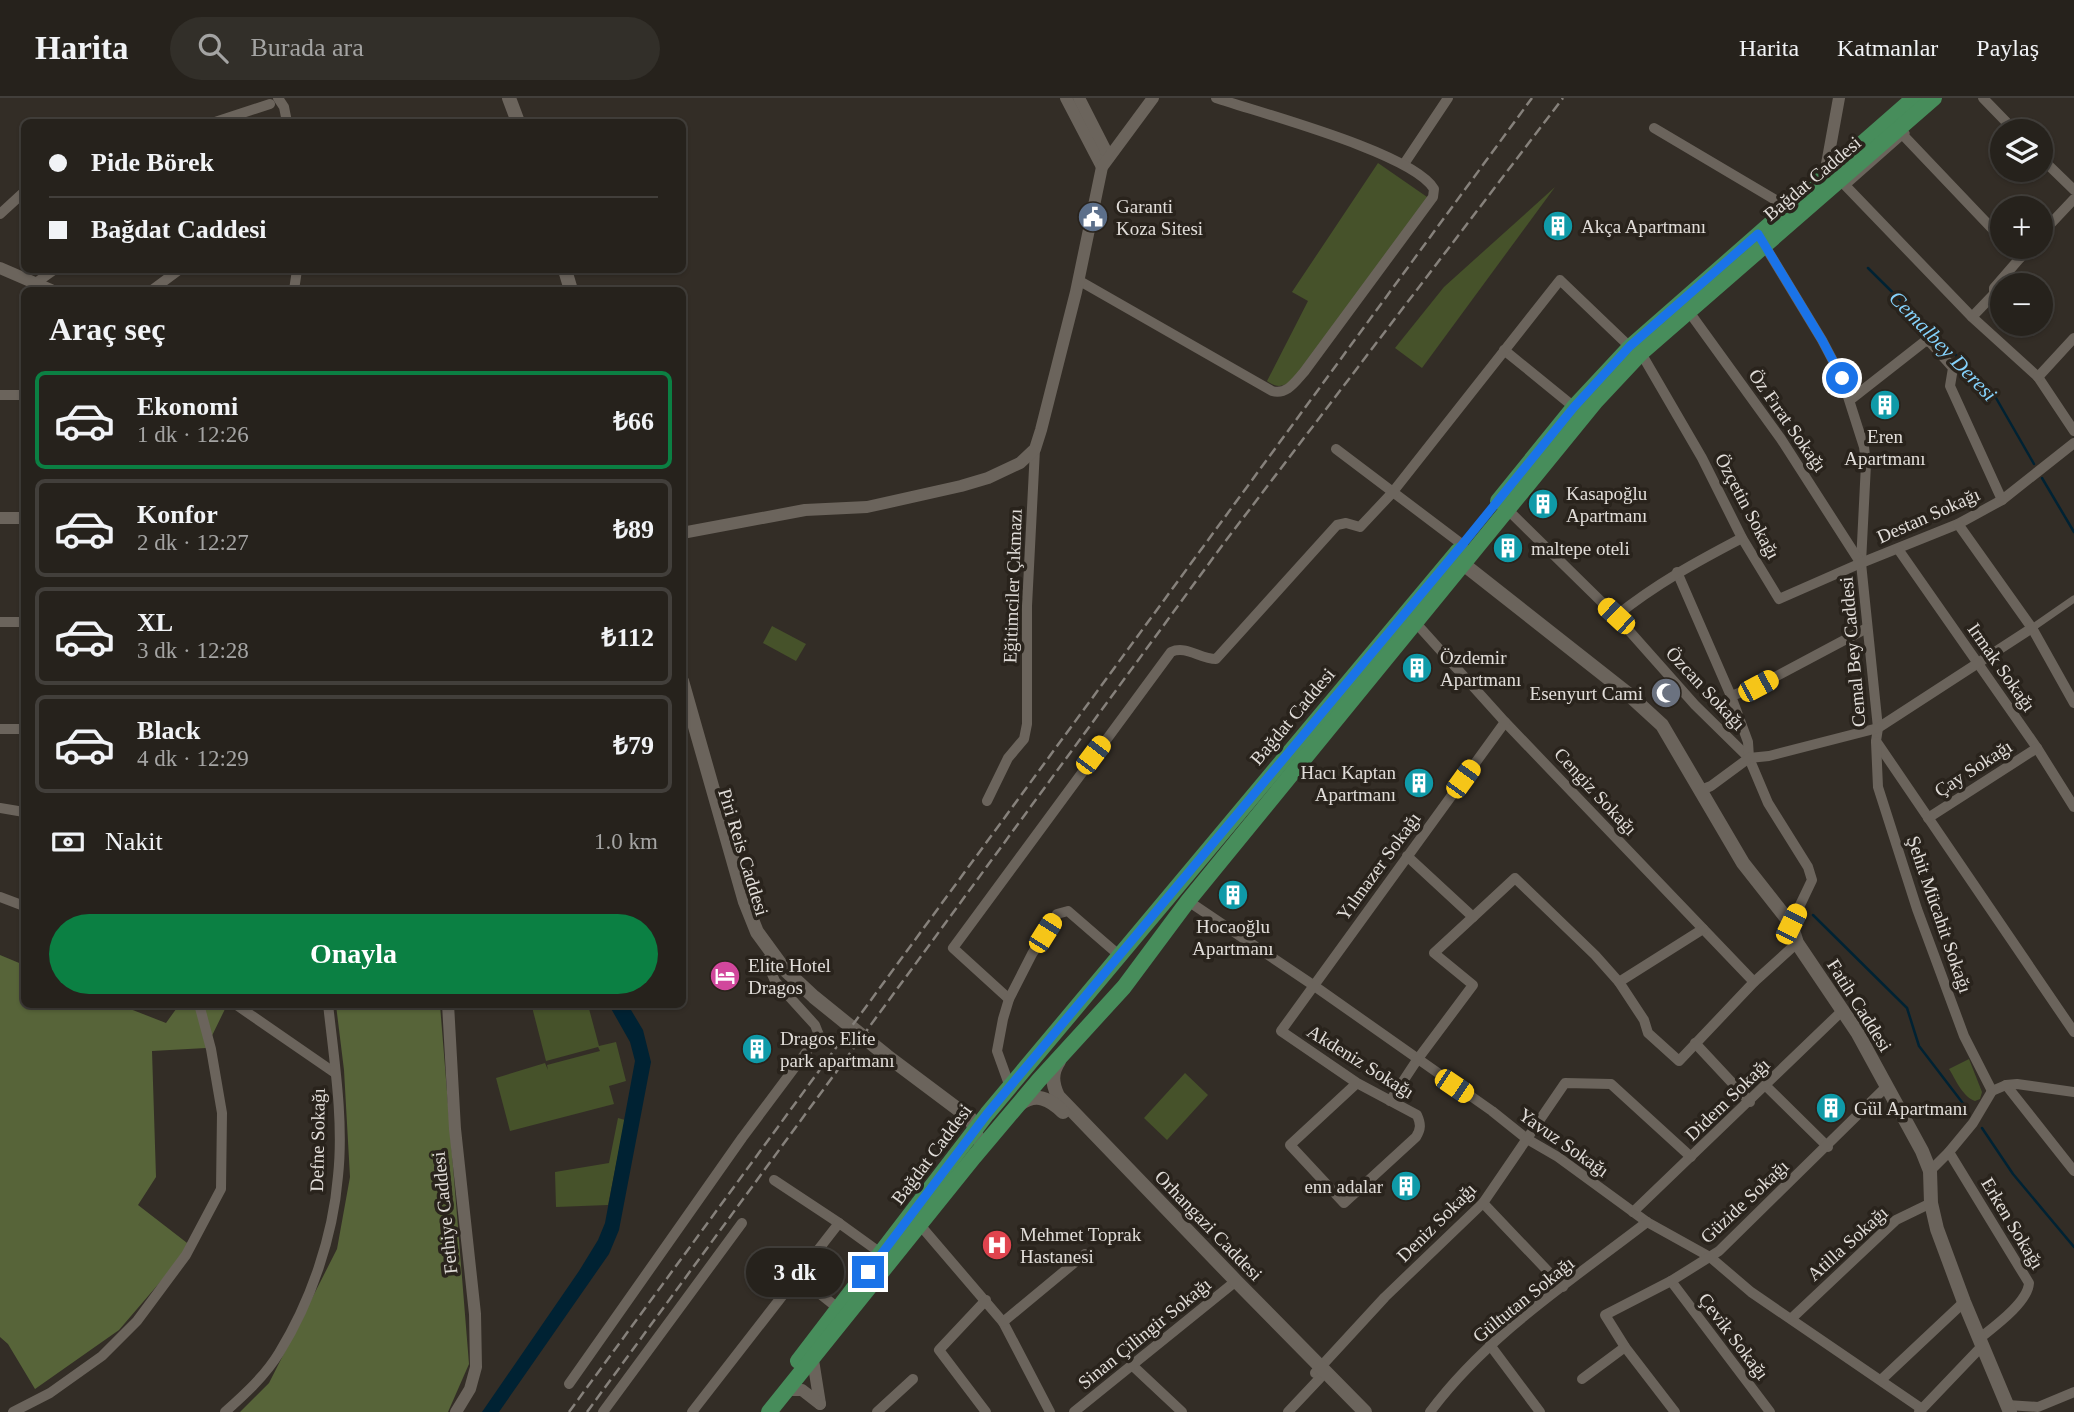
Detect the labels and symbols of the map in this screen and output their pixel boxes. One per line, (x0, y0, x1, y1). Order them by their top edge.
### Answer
street label: Bağdat Caddesi (1760, 132, 1865, 225)
place label: Garanti Koza Sitesi (1116, 196, 1203, 239)
public building icon: Garanti Koza Sitesi (1076, 200, 1110, 234)
building icon: Akça Apartmanı (1541, 209, 1575, 243)
place label: Akça Apartmanı (1581, 216, 1706, 237)
water label: Cemalbey Deresi (1884, 286, 2002, 406)
route start (1826, 362, 1858, 394)
street label: Öz Fırat Sokağı (1744, 365, 1831, 476)
building icon: Eren Apartmanı (1868, 388, 1902, 422)
place label: Eren Apartmanı (1844, 426, 1926, 469)
street label: Özçetin Sokağı (1711, 450, 1784, 563)
place label: Kasapoğlu Apartmanı (1566, 483, 1648, 526)
street label: Destan Sokağı (1874, 483, 1983, 547)
building icon: Kasapoğlu Apartmanı (1526, 487, 1560, 521)
street label: Eğitimciler Çıkmazı (999, 508, 1026, 664)
building icon: maltepe oteli (1491, 531, 1525, 565)
place label: maltepe oteli (1531, 538, 1630, 559)
street label: Cemal Bey Caddesi (1835, 576, 1870, 728)
car (1594, 594, 1639, 638)
street label: Irmak Sokağı (1963, 619, 2040, 715)
street label: Özcan Sokağı (1662, 642, 1749, 734)
place label: Özdemir Apartmanı (1440, 647, 1521, 690)
building icon: Özdemir Apartmanı (1400, 651, 1434, 685)
street label: Bağdat Caddesi (1246, 664, 1339, 769)
car (1735, 667, 1782, 705)
mosque icon: Esenyurt Cami (1649, 676, 1683, 710)
place label: Esenyurt Cami (1530, 683, 1643, 704)
car (1072, 732, 1115, 778)
street label: Çay Sokağı (1931, 736, 2016, 801)
street label: Cengiz Sokağı (1550, 743, 1641, 839)
car (1443, 756, 1484, 802)
place label: Hacı Kaptan Apartmanı (1301, 762, 1396, 805)
building icon: Hacı Kaptan Apartmanı (1402, 766, 1436, 800)
street label: Piri Reis Caddesi (714, 786, 773, 918)
street label: Yılmazer Sokağı (1332, 808, 1425, 924)
street label: Şehit Mücahit Sokağı (1903, 833, 1976, 995)
building icon: Hocaoğlu Apartmanı (1216, 878, 1250, 912)
car (1773, 901, 1810, 947)
car (1025, 910, 1066, 956)
place label: Hocaoğlu Apartmanı (1192, 916, 1274, 959)
place label: Elite Hotel Dragos (748, 955, 831, 998)
street label: Fatih Caddesi (1823, 955, 1896, 1055)
hotel icon: Elite Hotel Dragos (708, 959, 742, 993)
street label: Akdeniz Sokağı (1303, 1020, 1418, 1103)
place label: Dragos Elite park apartmanı (780, 1028, 894, 1071)
building icon: Dragos Elite park apartmanı (740, 1032, 774, 1066)
street label: Didem Sokağı (1681, 1054, 1774, 1145)
car (1431, 1066, 1478, 1106)
street label: Defne Sokağı (306, 1088, 329, 1192)
building icon: Gül Apartmanı (1814, 1091, 1848, 1125)
place label: Gül Apartmanı (1854, 1098, 1967, 1119)
street label: Bağdat Caddesi (887, 1100, 976, 1208)
street label: Yavuz Sokağı (1515, 1104, 1613, 1181)
street label: Fethiye Caddesi (428, 1151, 461, 1275)
street label: Güzide Sokağı (1696, 1155, 1793, 1247)
street label: Orhangazi Caddesi (1151, 1166, 1267, 1285)
building icon: enn adalar (1389, 1169, 1423, 1203)
street label: Erken Sokağı (1977, 1174, 2048, 1273)
place label: enn adalar (1304, 1176, 1384, 1197)
street label: Deniz Sokağı (1393, 1179, 1480, 1266)
street label: Atilla Sokağı (1803, 1202, 1892, 1285)
place label: Mehmet Toprak Hastanesi (1020, 1224, 1142, 1267)
hospital icon: Mehmet Toprak Hastanesi (980, 1228, 1014, 1262)
callout: 3 dk (746, 1248, 844, 1296)
street label: Gültutan Sokağı (1469, 1252, 1578, 1347)
route end (852, 1256, 884, 1288)
street label: Sinan Çilingir Sokağı (1074, 1273, 1215, 1393)
street label: Çevik Sokağı (1694, 1289, 1773, 1384)

